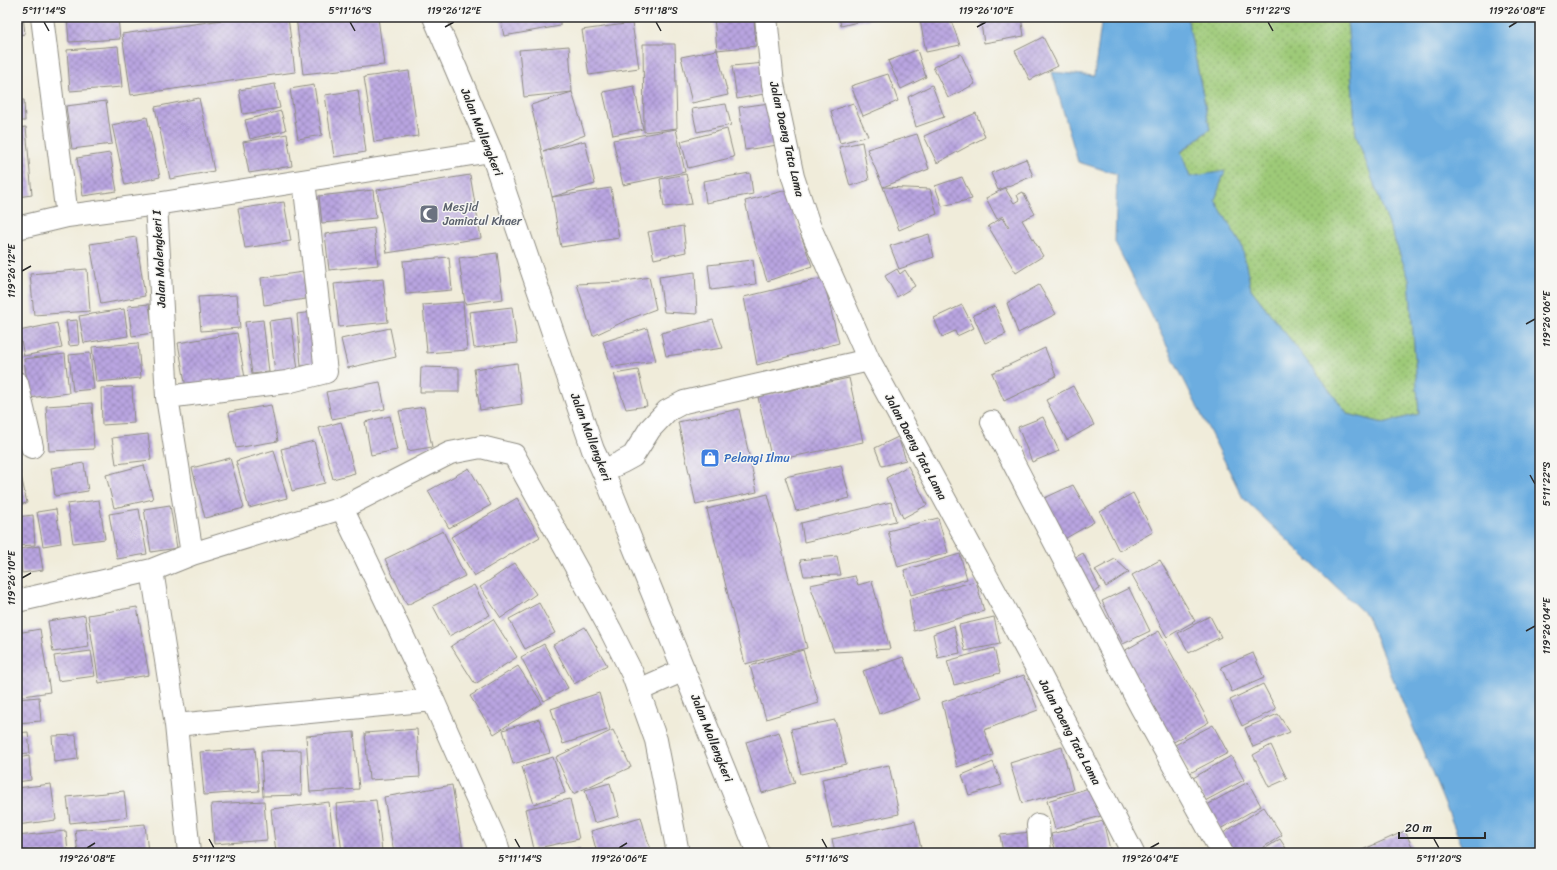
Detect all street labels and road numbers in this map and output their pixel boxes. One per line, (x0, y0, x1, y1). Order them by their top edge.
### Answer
street label: Jalan Daeng Tata Lama (763, 78, 811, 200)
street label: Jalan Mallengkeri (454, 84, 510, 180)
street label: Jalan Malengkeri I (145, 208, 173, 309)
street label: Jalan Mallengkeri (564, 389, 618, 485)
street label: Jalan Daeng Tata Lama (878, 389, 954, 505)
street label: Jalan Daeng Tata Lama (1032, 674, 1108, 790)
street label: Jalan Mallengkeri (684, 690, 740, 786)

